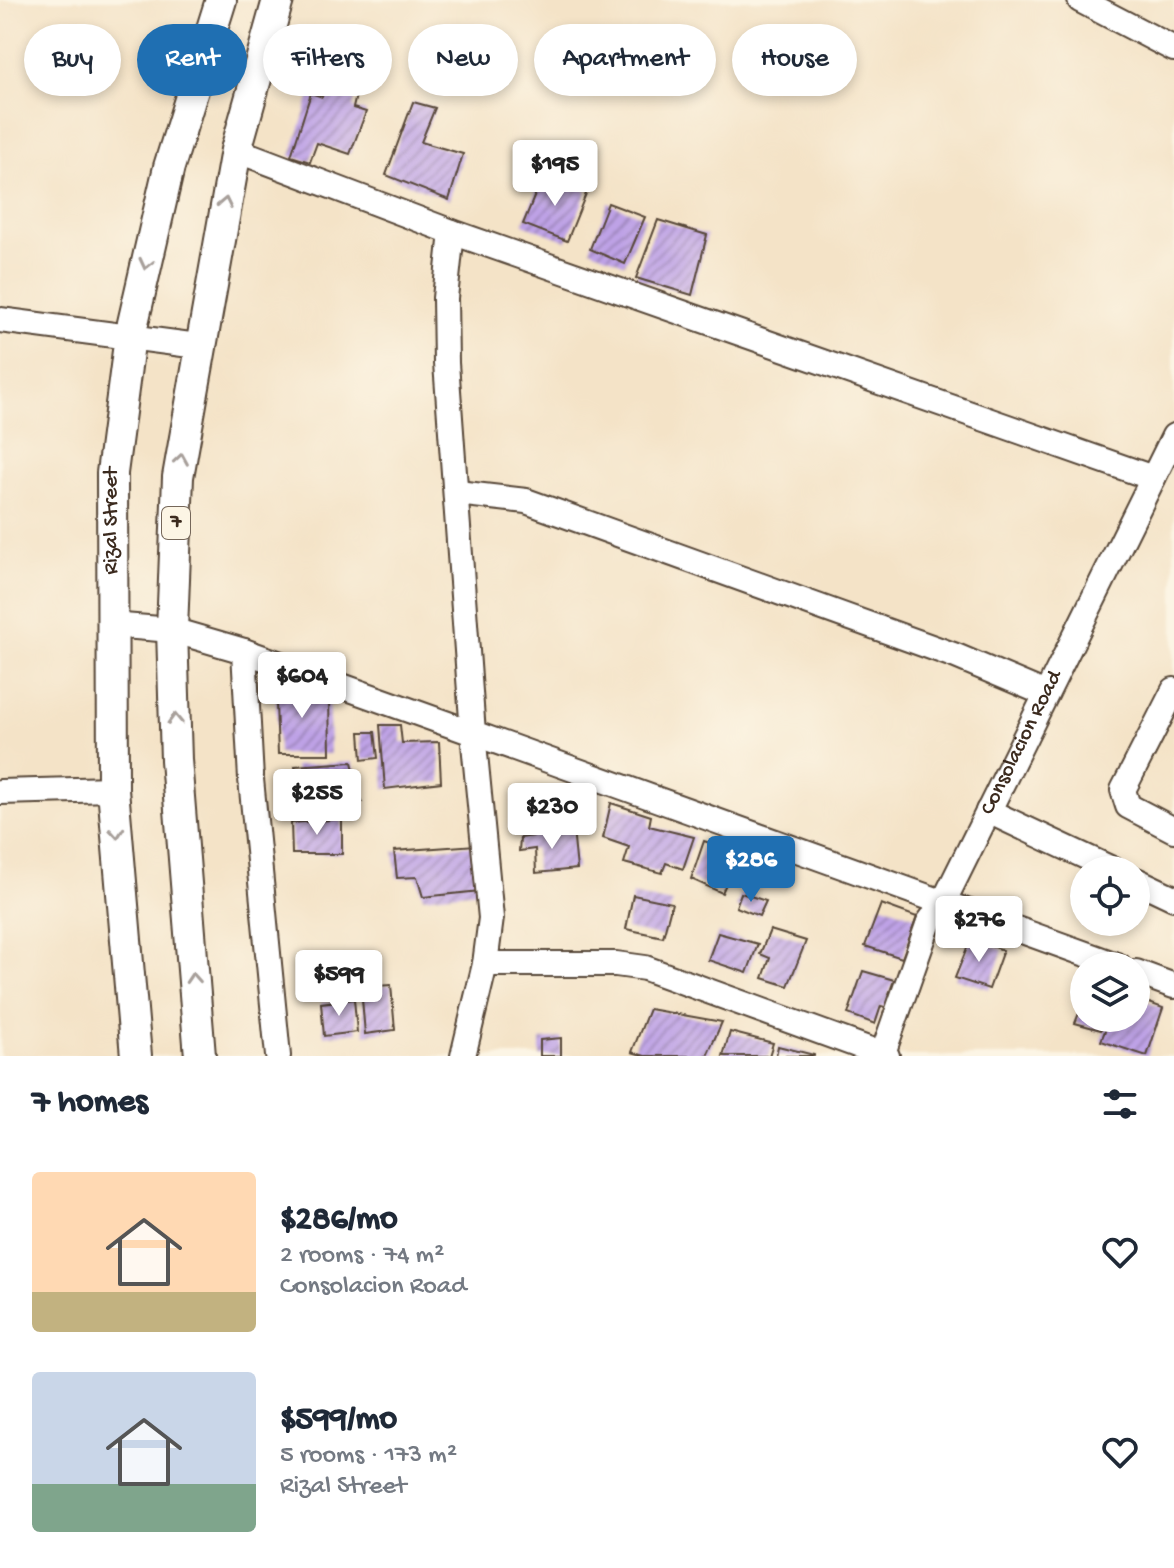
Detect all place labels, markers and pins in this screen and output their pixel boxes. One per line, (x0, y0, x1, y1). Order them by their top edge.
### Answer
pin: $195 (508, 140, 602, 208)
pin: $604 (255, 652, 349, 720)
pin: $255 (270, 769, 364, 837)
pin: $230 (505, 783, 599, 851)
pin: $286 (704, 836, 798, 904)
pin: $276 (932, 896, 1026, 964)
pin: $599 (292, 950, 386, 1018)

